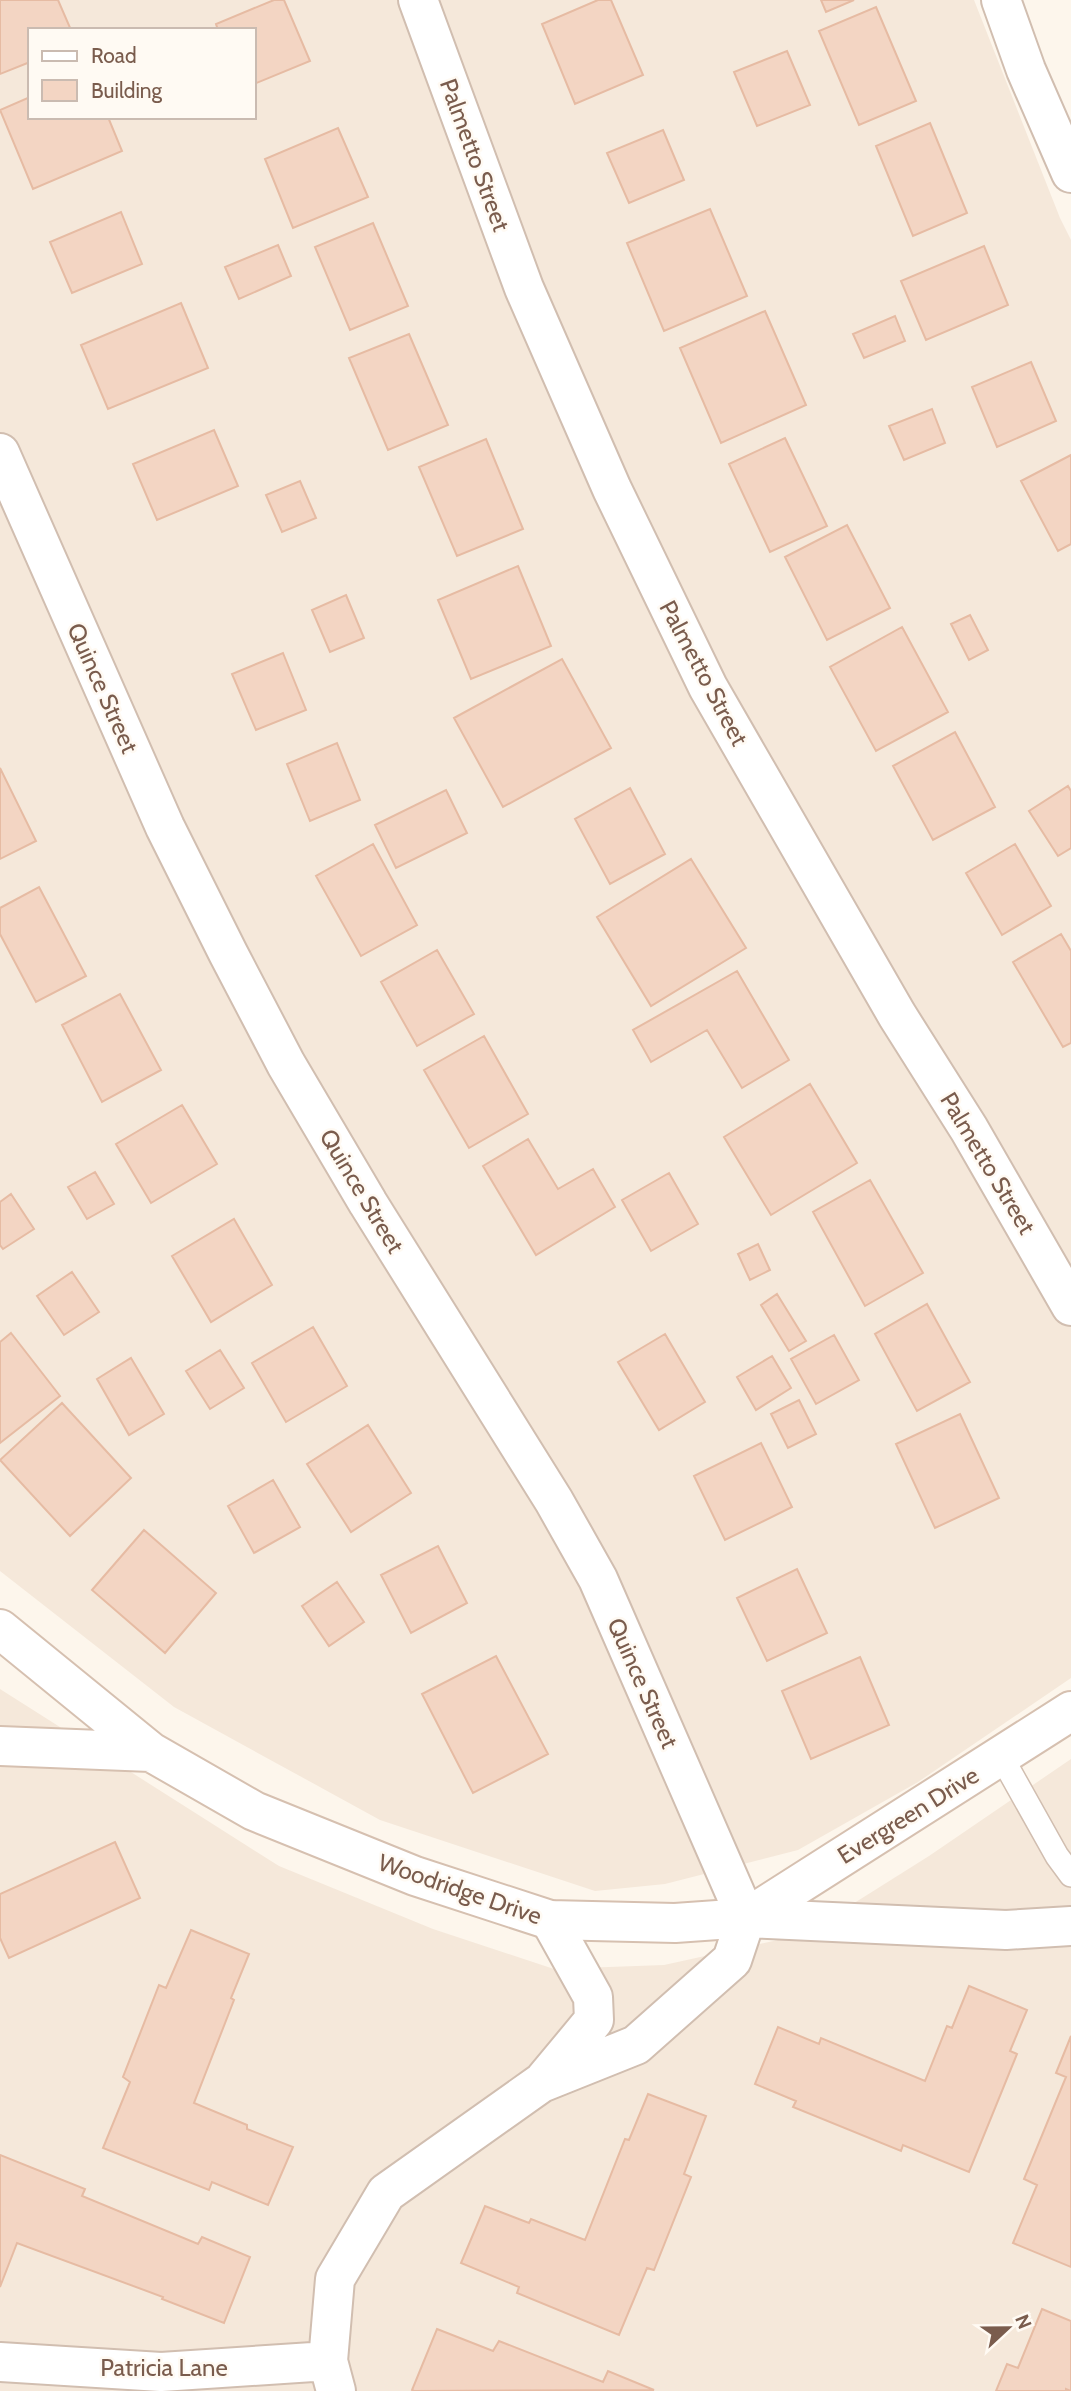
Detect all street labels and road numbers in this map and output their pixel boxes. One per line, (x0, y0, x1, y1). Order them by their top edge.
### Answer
street label: Palmetto Street (434, 75, 516, 235)
street label: Palmetto Street (654, 595, 754, 751)
street label: Quince Street (61, 618, 145, 758)
street label: Palmetto Street (934, 1087, 1042, 1239)
street label: Quince Street (314, 1124, 410, 1258)
street label: Quince Street (601, 1613, 685, 1753)
street label: Evergreen Drive (832, 1760, 984, 1870)
street label: Woodridge Drive (374, 1847, 546, 1931)
street label: Patricia Lane (100, 2353, 228, 2382)

